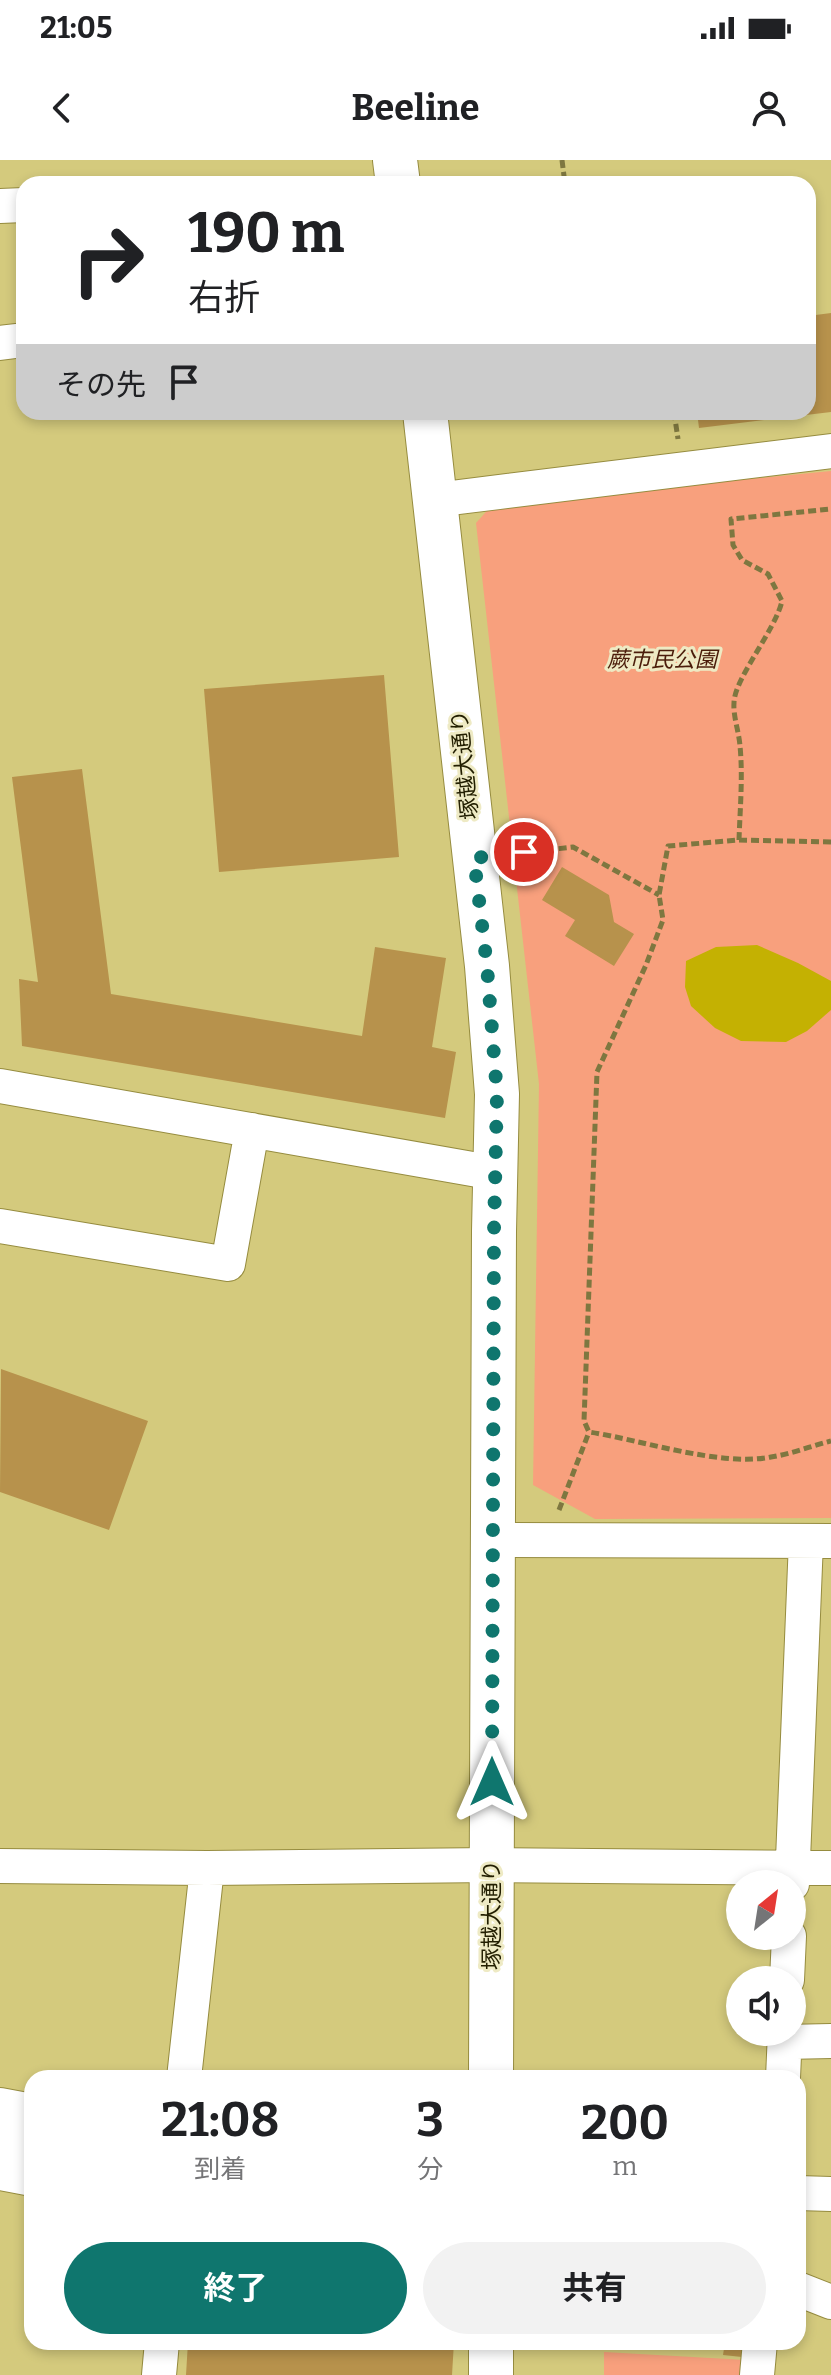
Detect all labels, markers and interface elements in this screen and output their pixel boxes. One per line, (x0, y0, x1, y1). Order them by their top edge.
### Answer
text: 21:05 (40, 10, 112, 46)
icon: back (40, 86, 84, 130)
text: Beeline (351, 86, 480, 130)
icon: person (747, 86, 791, 130)
text: 190 m (188, 200, 344, 267)
icon: right (56, 208, 160, 312)
text: 右折 (188, 276, 260, 320)
icon: arrive (162, 360, 206, 404)
text: その先 (56, 367, 146, 403)
park label: 蕨市民公園 (607, 646, 720, 673)
street label: 塚越大通り (445, 709, 484, 821)
pin (490, 818, 558, 886)
icon: arrive (502, 830, 546, 874)
position arrow (450, 1740, 534, 1824)
street label: 塚越大通り (478, 1860, 505, 1970)
north arrow (726, 1870, 806, 1950)
map controls (726, 1870, 806, 2046)
button: sound (726, 1966, 806, 2046)
text: 21:08 (161, 2091, 279, 2149)
text: 3 (416, 2091, 444, 2149)
text: 200 (581, 2094, 669, 2152)
text: m (613, 2151, 637, 2182)
text: 到着 (194, 2154, 246, 2185)
text: 分 (417, 2154, 443, 2185)
button: 終了 (64, 2242, 407, 2334)
button: 共有 (423, 2242, 766, 2334)

